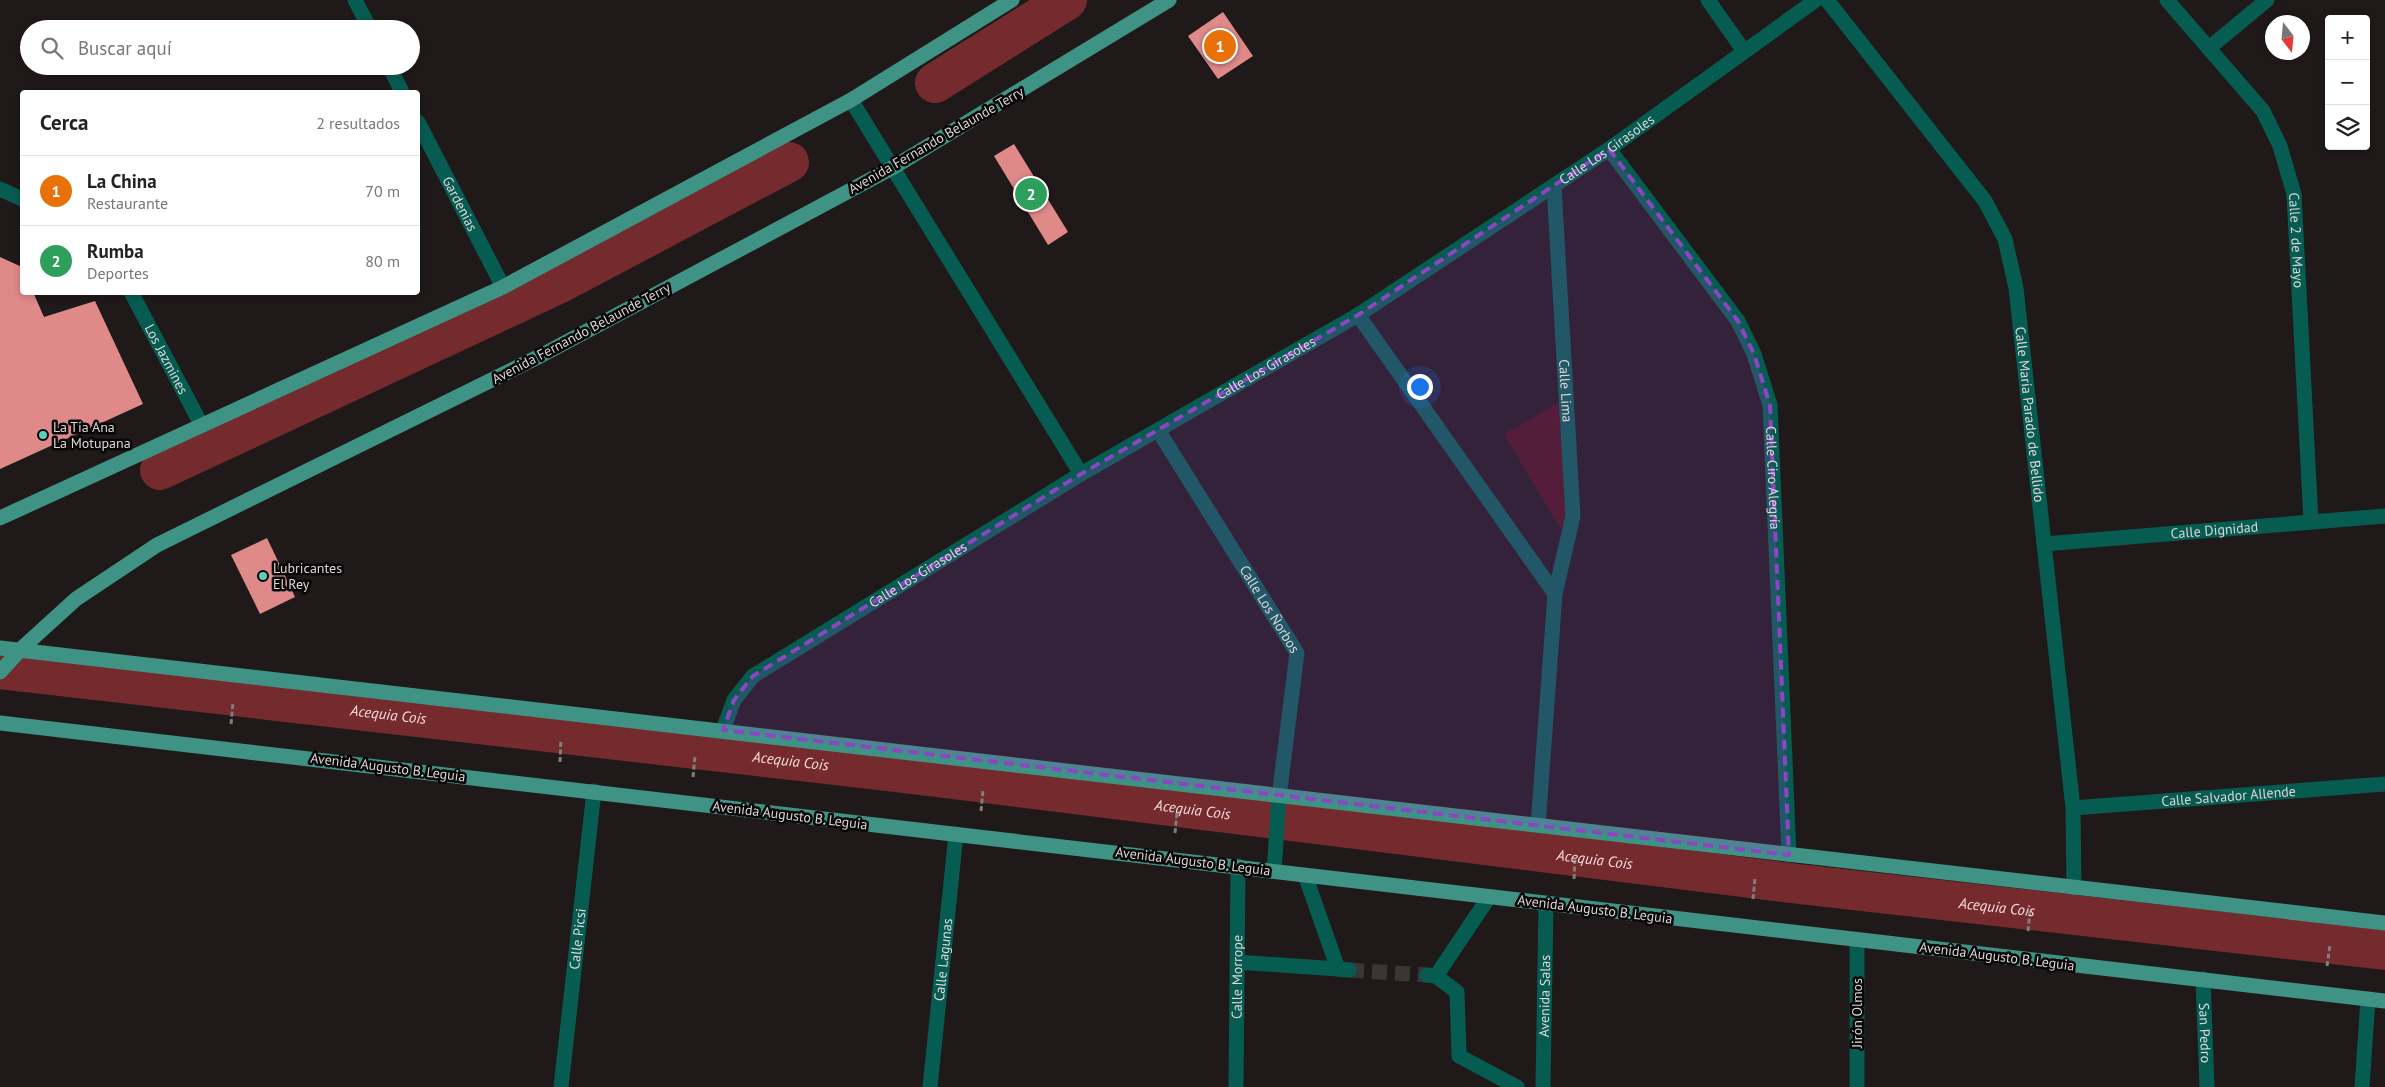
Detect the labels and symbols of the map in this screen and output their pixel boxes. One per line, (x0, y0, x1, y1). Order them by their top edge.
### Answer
north arrow (2265, 15, 2310, 60)
pin: 1 (1204, 27, 1236, 65)
street label: Avenida Fernando Belaunde Terry (845, 82, 1027, 198)
street label: Calle Los Girasoles (1556, 110, 1658, 189)
street label: Gardenias (439, 173, 482, 234)
pin: 2 (1015, 175, 1047, 213)
street label: Calle 2 de Mayo (2285, 192, 2308, 288)
street label: Avenida Fernando Belaunde Terry (489, 278, 674, 388)
street label: Los Jazmines (141, 321, 193, 397)
street label: Calle María Parado de Bellido (2011, 326, 2048, 503)
street label: Calle Los Girasoles (1213, 332, 1319, 404)
street label: Calle Lima (1555, 359, 1577, 423)
your location (1407, 374, 1433, 400)
place label: La Tia Ana La Motupana (53, 418, 131, 452)
street label: Calle Ciro Alegría (1762, 426, 1784, 530)
marker: La Tia Ana La Motupana (37, 429, 49, 441)
street label: Calle Dignidad (2170, 517, 2259, 543)
street label: Calle Los Girasoles (865, 537, 970, 612)
place label: Lubricantes El Rey (273, 559, 342, 593)
street label: Calle Los Ñorbos (1236, 562, 1304, 656)
marker: Lubricantes El Rey (257, 570, 269, 582)
water label: Acequia Cois (348, 700, 428, 728)
water label: Acequia Cois (751, 746, 830, 774)
street label: Avenida Augusto B. Leguia (309, 749, 467, 785)
street label: Calle Salvador Allende (2161, 782, 2297, 810)
water label: Acequia Cois (1153, 795, 1232, 823)
street label: Avenida Augusto B. Leguia (711, 797, 869, 833)
street label: Avenida Augusto B. Leguia (1114, 843, 1272, 879)
water label: Acequia Cois (1555, 844, 1634, 873)
street label: Avenida Augusto B. Leguia (1516, 891, 1674, 927)
water label: Acequia Cois (1957, 892, 2036, 920)
street label: Calle Picsi (565, 907, 590, 970)
street label: Calle Lagunas (930, 917, 956, 1002)
street label: Calle Morrope (1228, 935, 1246, 1019)
street label: Avenida Augusto B. Leguia (1918, 938, 2076, 974)
street label: Avenida Salas (1535, 955, 1554, 1037)
street label: Jirón Olmos (1848, 978, 1866, 1049)
street label: San Pedro (2195, 1003, 2215, 1063)

